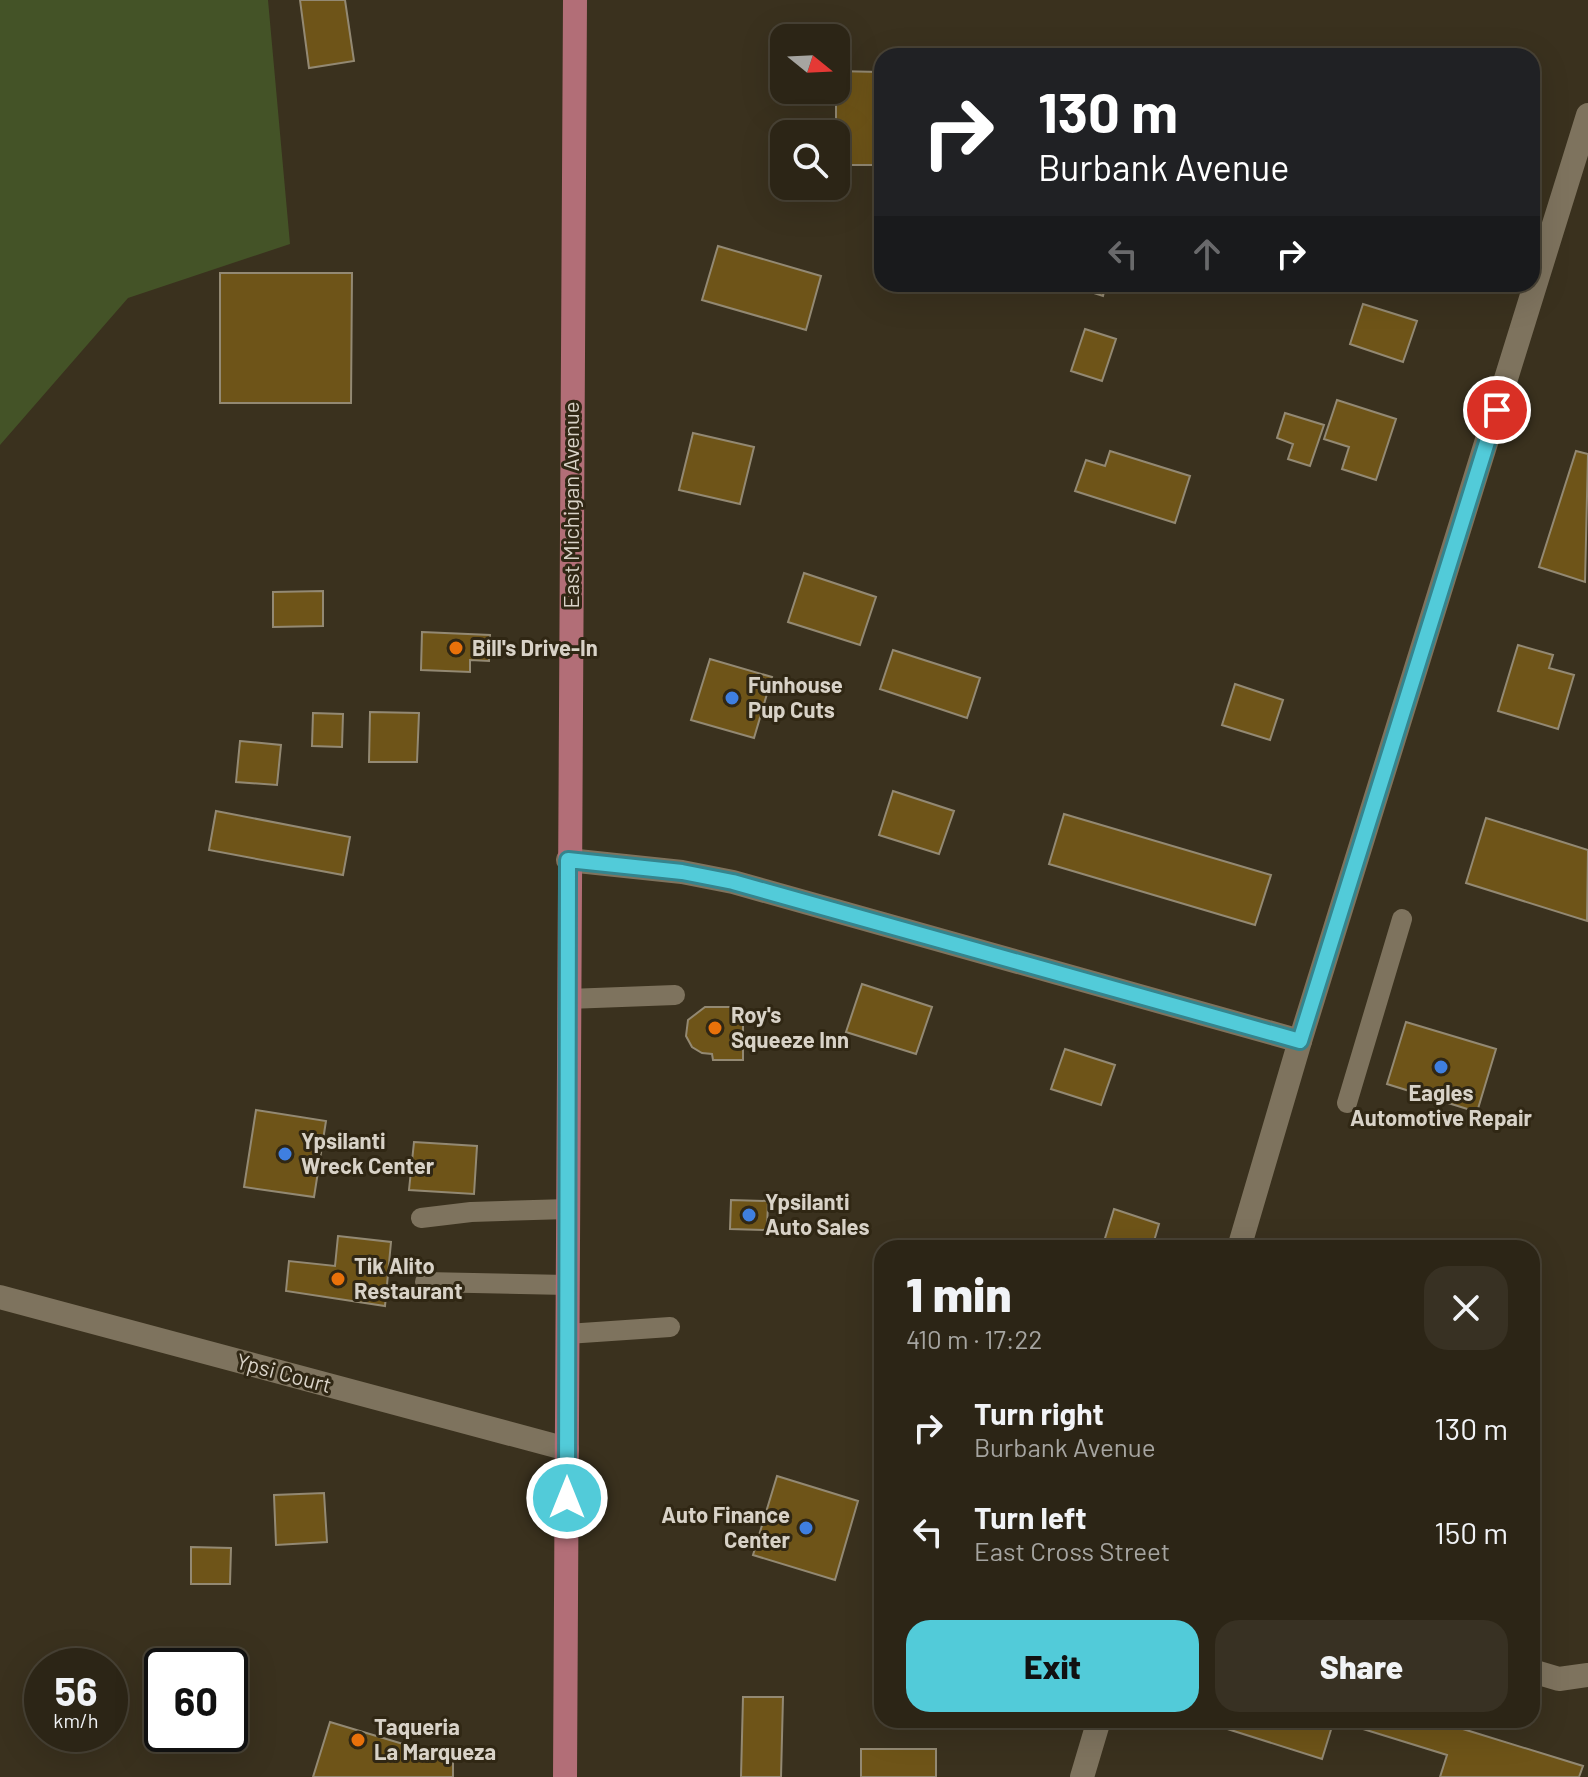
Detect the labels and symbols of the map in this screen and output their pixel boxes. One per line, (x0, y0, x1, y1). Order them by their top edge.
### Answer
north arrow (770, 24, 850, 104)
pin (1463, 376, 1531, 444)
street label: East Michigan Avenue (557, 402, 583, 608)
place label: Bill's Drive-In (472, 634, 598, 660)
marker: Bill's Drive-In (447, 639, 465, 657)
place label: Funhouse Pup Cuts (748, 671, 843, 722)
marker: Funhouse Pup Cuts (723, 689, 741, 707)
place label: Roy's Squeeze Inn (731, 1001, 849, 1052)
marker: Roy's Squeeze Inn (706, 1019, 724, 1037)
marker: Eagles Automotive Repair (1432, 1058, 1450, 1076)
place label: Eagles Automotive Repair (1350, 1079, 1533, 1130)
place label: Ypsilanti Wreck Center (301, 1127, 435, 1178)
marker: Ypsilanti Wreck Center (276, 1145, 294, 1163)
place label: Ypsilanti Auto Sales (765, 1188, 869, 1239)
marker: Ypsilanti Auto Sales (740, 1206, 758, 1224)
place label: Tik Alito Restaurant (354, 1252, 463, 1303)
marker: Tik Alito Restaurant (329, 1270, 347, 1288)
street label: Ypsi Court (234, 1347, 335, 1397)
position arrow (525, 1456, 609, 1540)
place label: Auto Finance Center (661, 1501, 791, 1552)
marker: Auto Finance Center (797, 1519, 815, 1537)
speed limit sign: 60 (144, 1648, 248, 1752)
place label: Taqueria La Marqueza (374, 1713, 496, 1764)
marker: Taqueria La Marqueza (349, 1731, 367, 1749)

